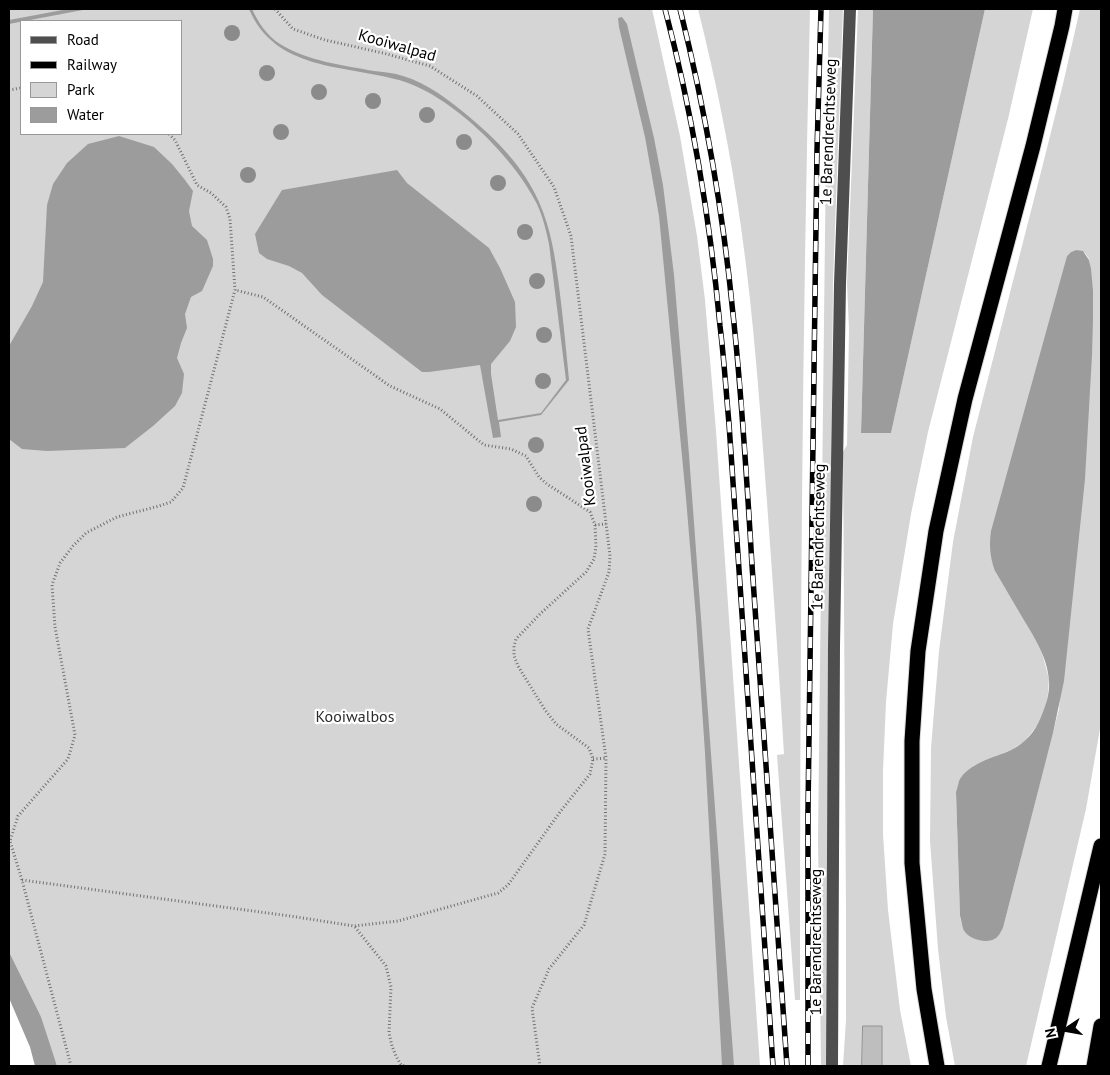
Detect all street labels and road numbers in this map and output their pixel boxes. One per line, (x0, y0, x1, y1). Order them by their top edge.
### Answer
street label: Kooiwalpad (356, 26, 438, 66)
street label: 1e Barendrechtseweg (817, 58, 841, 206)
street label: Kooiwalpad (572, 425, 600, 507)
street label: 1e Barendrechtseweg (808, 463, 830, 611)
street label: 1e Barendrechtseweg (806, 869, 826, 1015)

